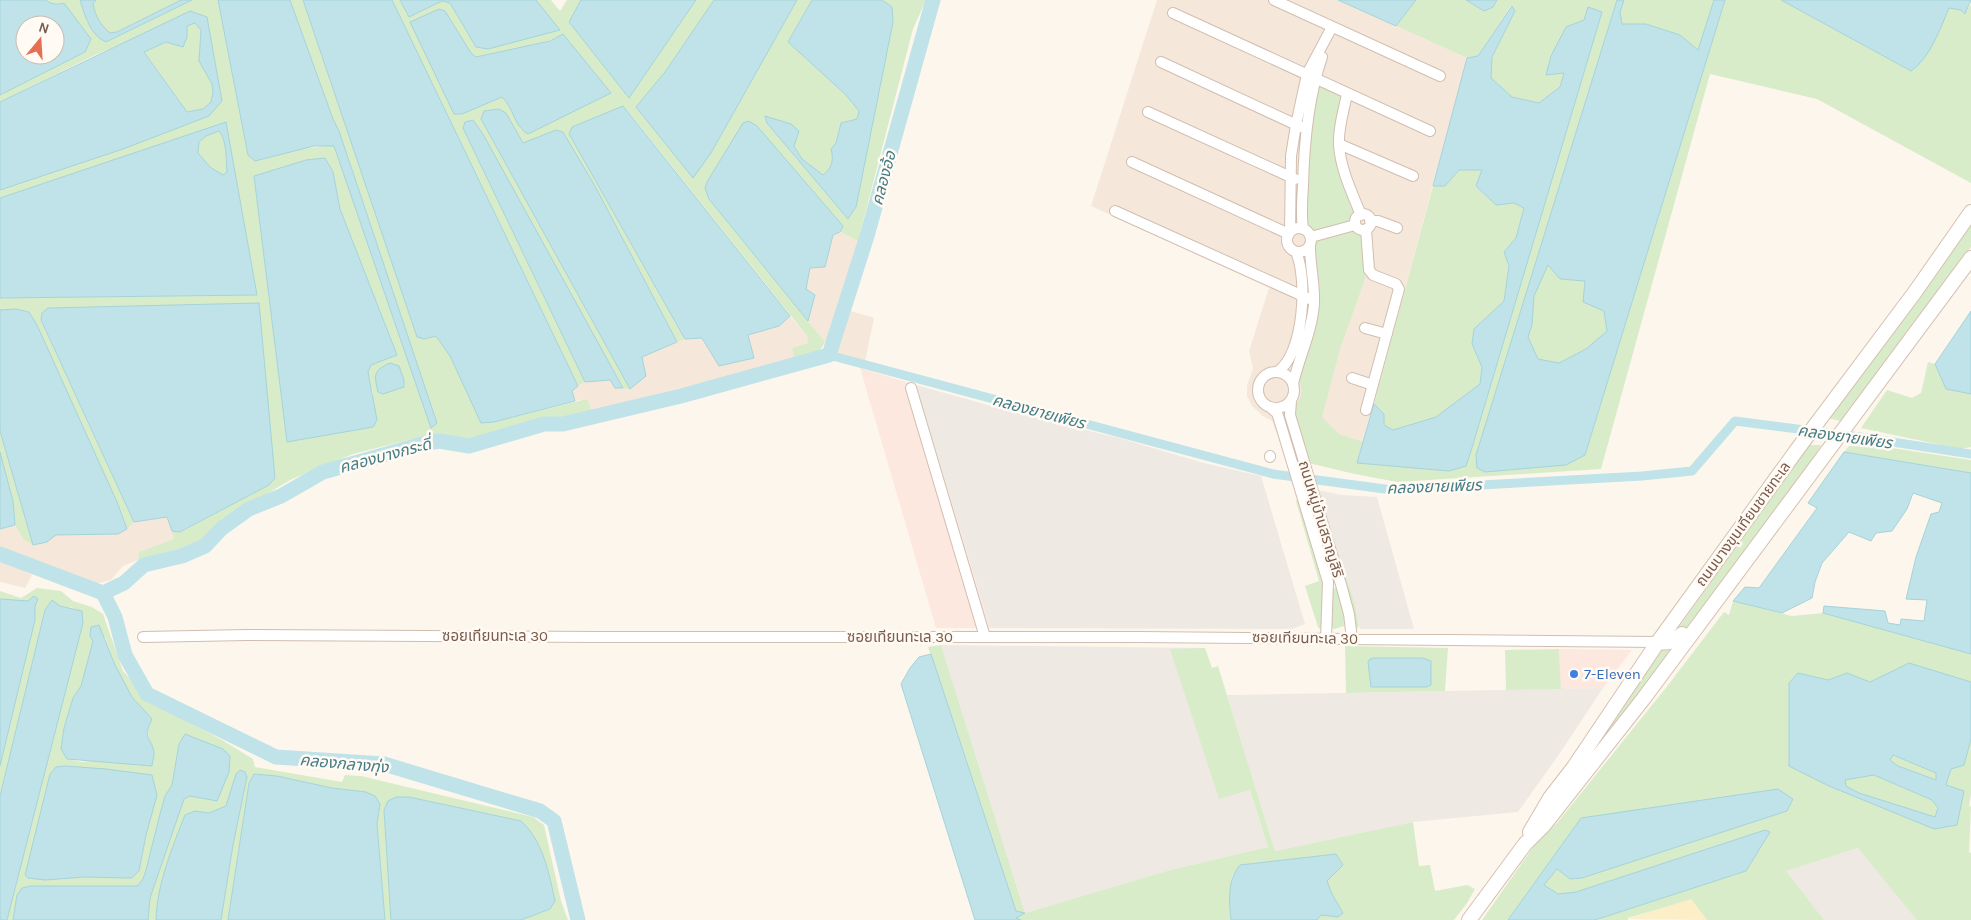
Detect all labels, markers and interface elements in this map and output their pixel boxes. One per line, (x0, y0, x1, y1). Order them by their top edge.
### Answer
north arrow (15, 15, 65, 65)
text: N (36, 18, 51, 38)
water label: คลองอ้อ (867, 148, 900, 207)
water label: คลองยายเพียร (990, 390, 1088, 433)
water label: คลองยายเพียร (1797, 420, 1895, 453)
water label: คลองบางกระดี่ (337, 431, 436, 477)
street label: ถนนหมู่บ้านสราญสิริ (1295, 458, 1347, 580)
street label: ถนนบางขุนเทียนชายทะเล (1692, 458, 1794, 590)
water label: คลองยายเพียร (1386, 475, 1483, 498)
street label: ซอยเทียนทะเล 30 (442, 627, 548, 645)
street label: ซอยเทียนทะเล 30 (847, 628, 953, 646)
street label: ซอยเทียนทะเล 30 (1252, 628, 1358, 648)
place label: 7-Eleven (1584, 665, 1641, 683)
marker: 7-Eleven (1568, 668, 1580, 680)
water label: คลองกลางทุ่ง (299, 750, 390, 778)

